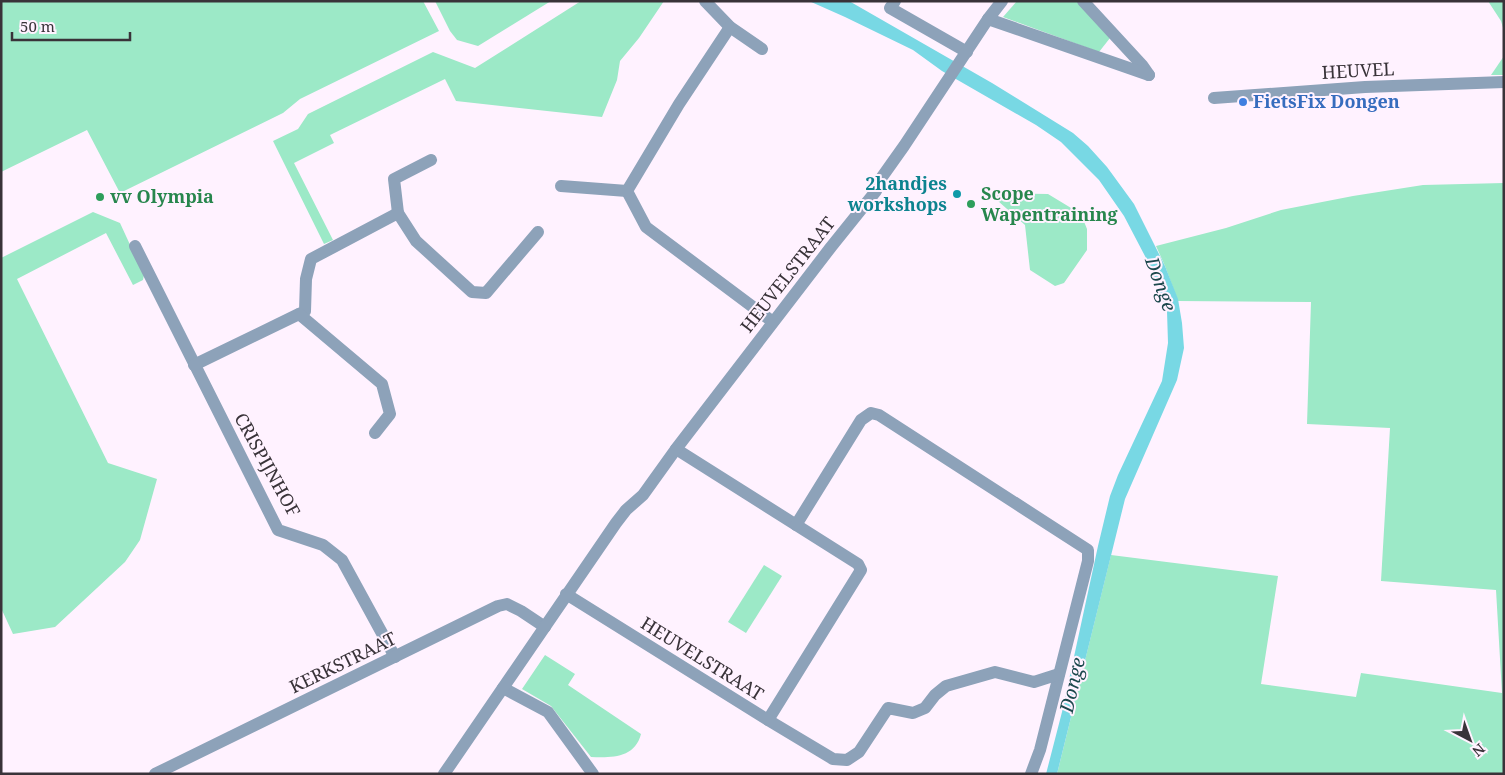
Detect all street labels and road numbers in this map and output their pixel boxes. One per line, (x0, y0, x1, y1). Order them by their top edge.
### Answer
street label: HEUVEL (1321, 56, 1395, 84)
street label: HEUVELSTRAAT (734, 212, 840, 337)
street label: CRISPIJNHOF (229, 408, 306, 521)
street label: HEUVELSTRAAT (637, 611, 769, 706)
street label: KERKSTRAAT (285, 626, 400, 698)

